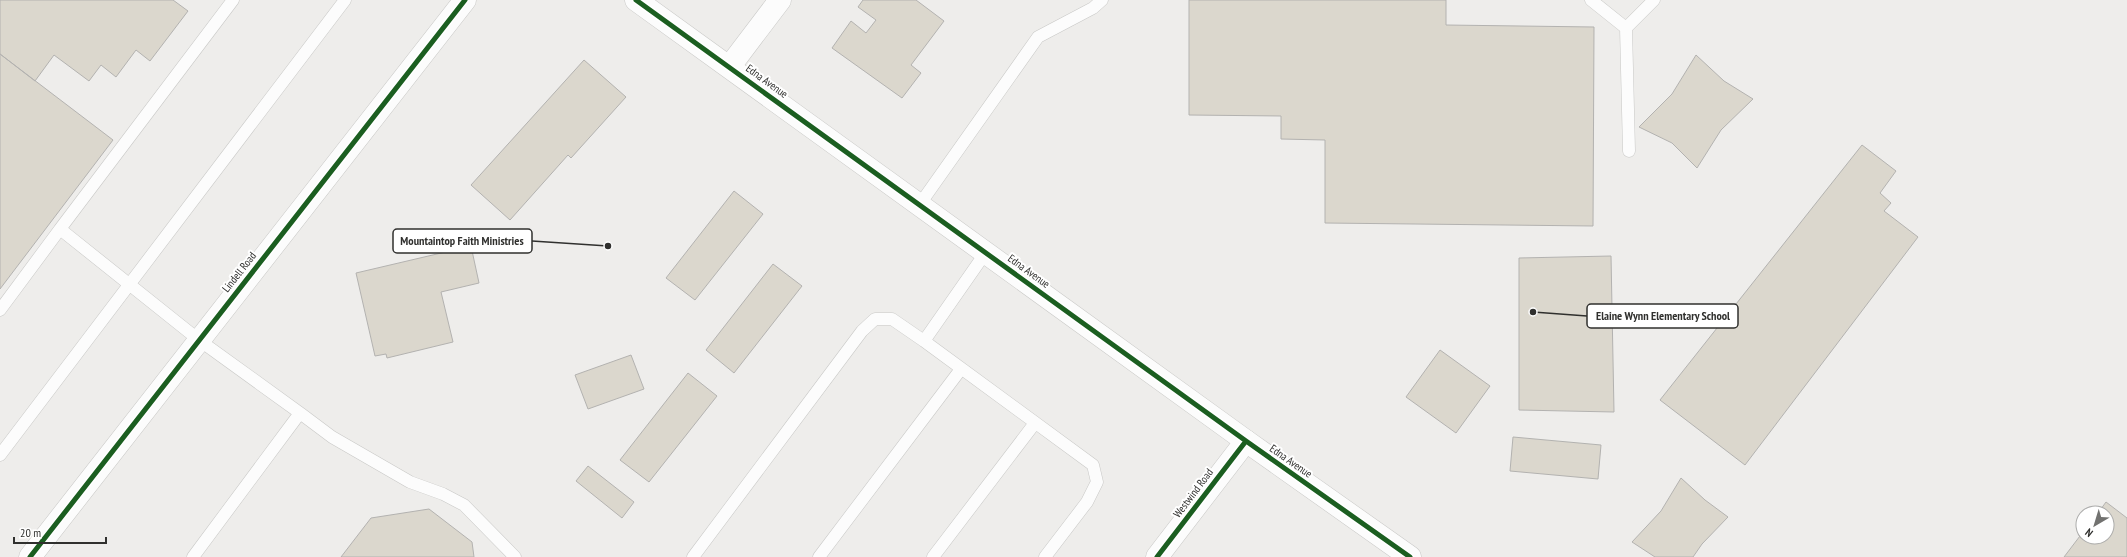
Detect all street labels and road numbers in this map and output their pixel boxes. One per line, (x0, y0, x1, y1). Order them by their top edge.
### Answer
street label: Edna Avenue (743, 61, 791, 101)
street label: Lindell Road (219, 249, 259, 295)
street label: Edna Avenue (1005, 251, 1053, 291)
street label: Edna Avenue (1267, 441, 1315, 481)
street label: Westwind Road (1170, 466, 1216, 520)

